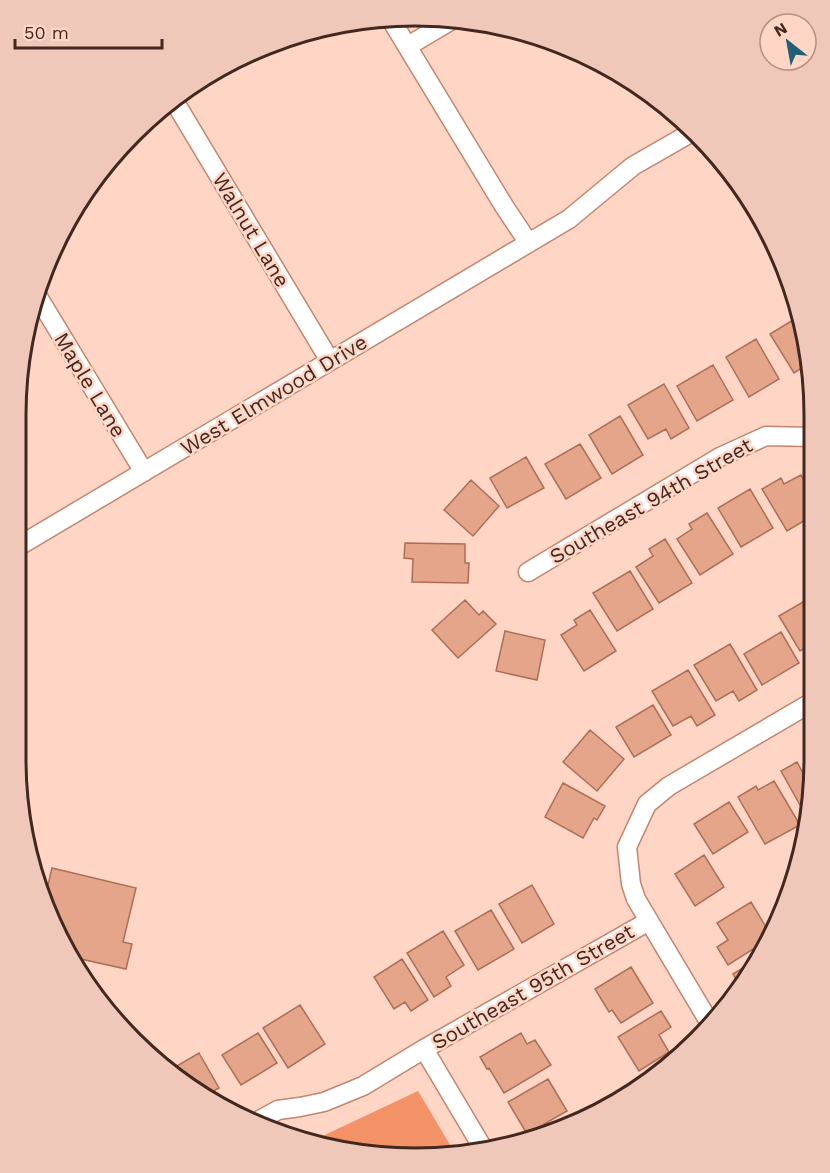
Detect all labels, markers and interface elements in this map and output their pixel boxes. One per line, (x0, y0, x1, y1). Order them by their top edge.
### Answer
scale bar (15, 12, 162, 50)
north arrow (758, 12, 818, 72)
text: N (771, 18, 791, 41)
text: 50 m (24, 22, 69, 43)
street label: Walnut Lane (207, 168, 295, 292)
street label: Maple Lane (49, 328, 132, 442)
street label: West Elmwood Drive (176, 329, 372, 460)
street label: Southeast 94th Street (545, 432, 757, 569)
street label: Southeast 95th Street (427, 918, 638, 1055)

